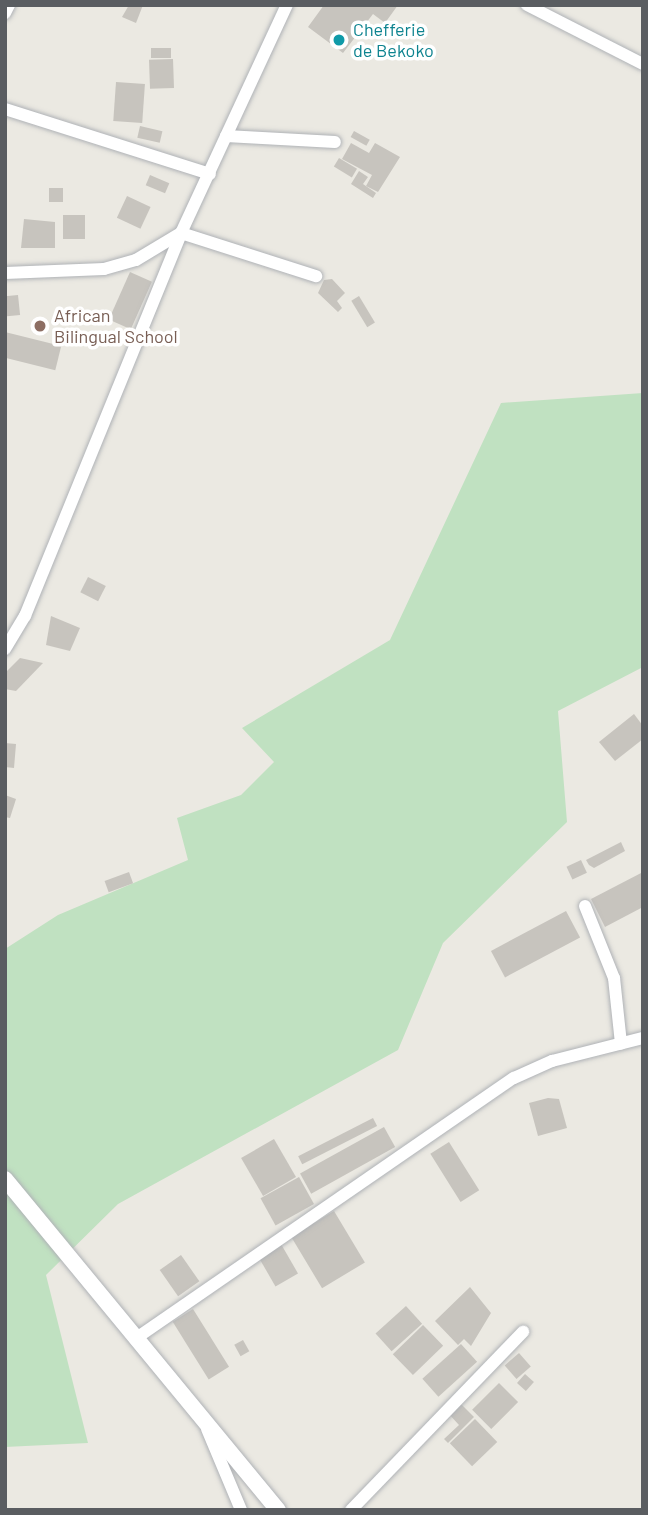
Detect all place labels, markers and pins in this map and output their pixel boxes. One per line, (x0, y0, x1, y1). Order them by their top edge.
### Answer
place label: Chefferie de Bekoko (353, 19, 434, 61)
marker: Chefferie de Bekoko (331, 32, 347, 48)
place label: African Bilingual School (54, 305, 178, 348)
marker: African Bilingual School (32, 318, 48, 334)

